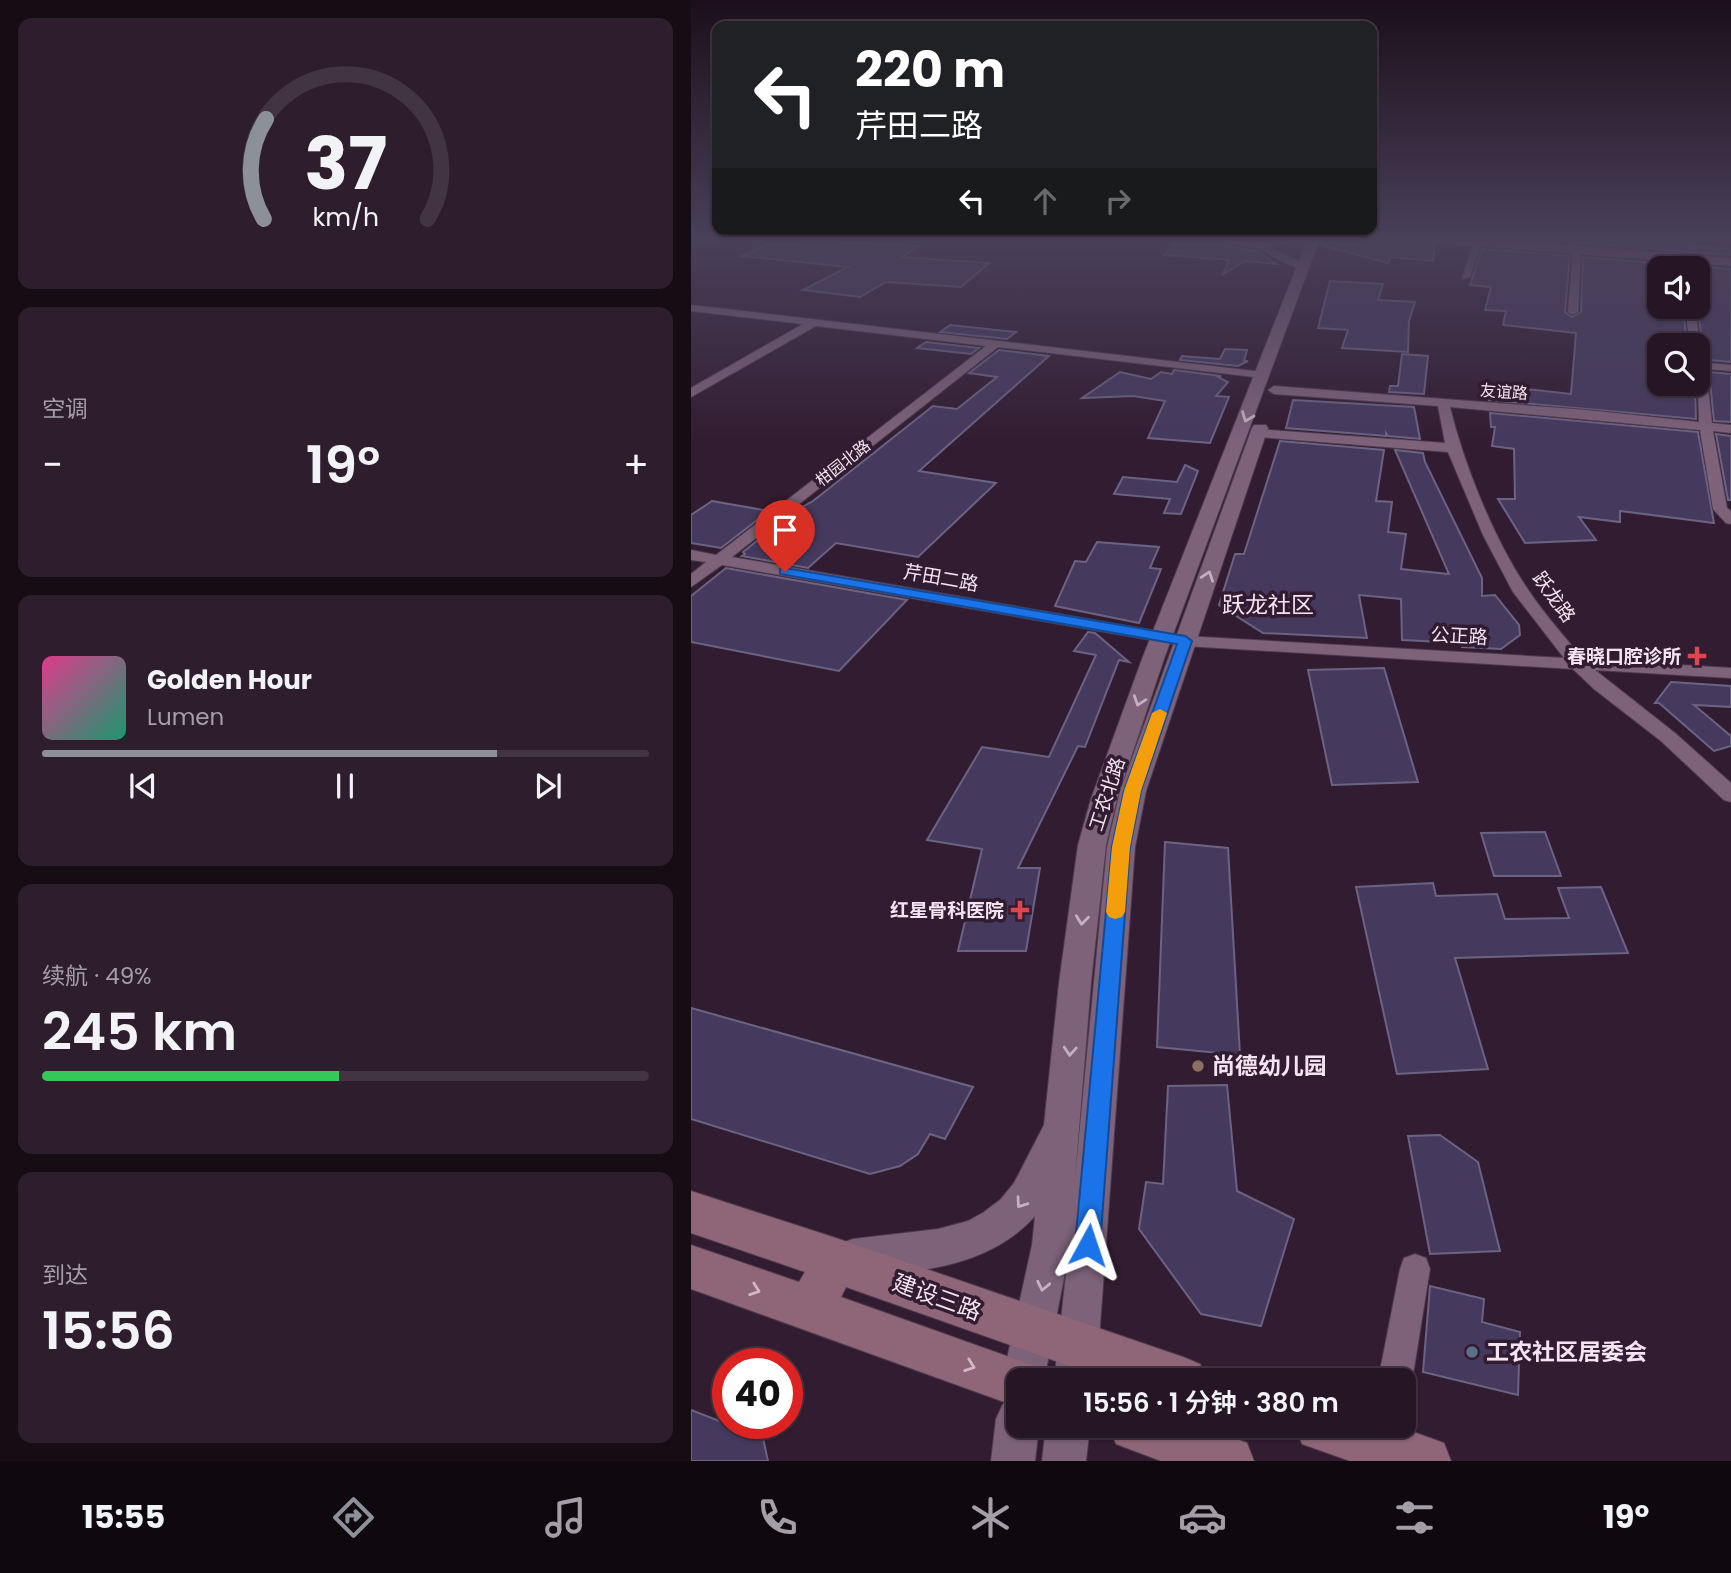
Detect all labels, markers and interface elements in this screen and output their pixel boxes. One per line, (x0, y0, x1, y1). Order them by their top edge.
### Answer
text: 220 m (855, 36, 1005, 104)
icon: left (740, 49, 831, 140)
text: 芹田二路 (855, 103, 983, 148)
text: 37 (304, 114, 387, 215)
icon: left (953, 182, 991, 220)
icon: ahead (1026, 182, 1064, 220)
icon: right (1099, 182, 1137, 220)
text: km/h (312, 200, 379, 235)
map controls (1647, 256, 1710, 396)
button: sound (1647, 256, 1710, 319)
button: search (1647, 333, 1710, 396)
street label: 友谊路 (1479, 379, 1529, 405)
text: 空调 (42, 393, 88, 425)
one-way arrow (1242, 410, 1256, 422)
text: 19° (306, 428, 380, 501)
street label: 柑园北路 (811, 434, 875, 492)
text: − (42, 438, 63, 491)
text: + (623, 438, 649, 491)
pin (755, 500, 815, 572)
icon: arrive (766, 511, 804, 549)
street label: 芹田二路 (901, 558, 981, 598)
street label: 跃龙路 (1526, 566, 1582, 628)
one-way arrow (1200, 571, 1214, 583)
district label: 跃龙社区 (1222, 589, 1314, 621)
street label: 公正路 (1430, 621, 1488, 651)
place label: 春晓口腔诊所 (1567, 643, 1681, 670)
marker: 春晓口腔诊所 (1687, 646, 1707, 666)
text: Golden Hour (147, 662, 312, 698)
one-way arrow (1133, 694, 1147, 707)
text: Lumen (147, 701, 224, 733)
street label: 工农北路 (1082, 754, 1132, 834)
icon: previous (124, 767, 162, 805)
icon: pause (326, 767, 364, 805)
icon: next (529, 767, 567, 805)
place label: 红星骨科医院 (890, 897, 1004, 924)
marker: 红星骨科医院 (1010, 900, 1030, 920)
one-way arrow (1075, 915, 1090, 926)
text: 续航 · 49% (42, 960, 152, 992)
text: 245 km (42, 995, 237, 1068)
one-way arrow (1063, 1046, 1078, 1057)
place label: 尚德幼儿园 (1212, 1050, 1327, 1082)
marker: 尚德幼儿园 (1190, 1058, 1206, 1074)
one-way arrow (1017, 1195, 1029, 1208)
position arrow (1051, 1208, 1125, 1282)
text: 到达 (42, 1259, 88, 1291)
street label: 建设三路 (888, 1266, 986, 1328)
one-way arrow (1036, 1280, 1051, 1292)
one-way arrow (749, 1282, 761, 1296)
text: 15:56 (42, 1294, 175, 1367)
place label: 工农社区居委会 (1486, 1336, 1647, 1368)
marker: 工农社区居委会 (1464, 1344, 1480, 1360)
speed limit sign: 40 (712, 1348, 803, 1439)
one-way arrow (963, 1358, 975, 1372)
text: 15:56 · 1 分钟 · 380 m (1083, 1385, 1339, 1421)
icon: directions (329, 1493, 378, 1542)
icon: music (541, 1493, 590, 1542)
icon: phone (753, 1493, 802, 1542)
icon: climate (966, 1493, 1015, 1542)
icon: car (1178, 1493, 1227, 1542)
icon: filters (1390, 1493, 1439, 1542)
text: 15:55 (82, 1494, 165, 1539)
text: 19° (1603, 1494, 1649, 1539)

